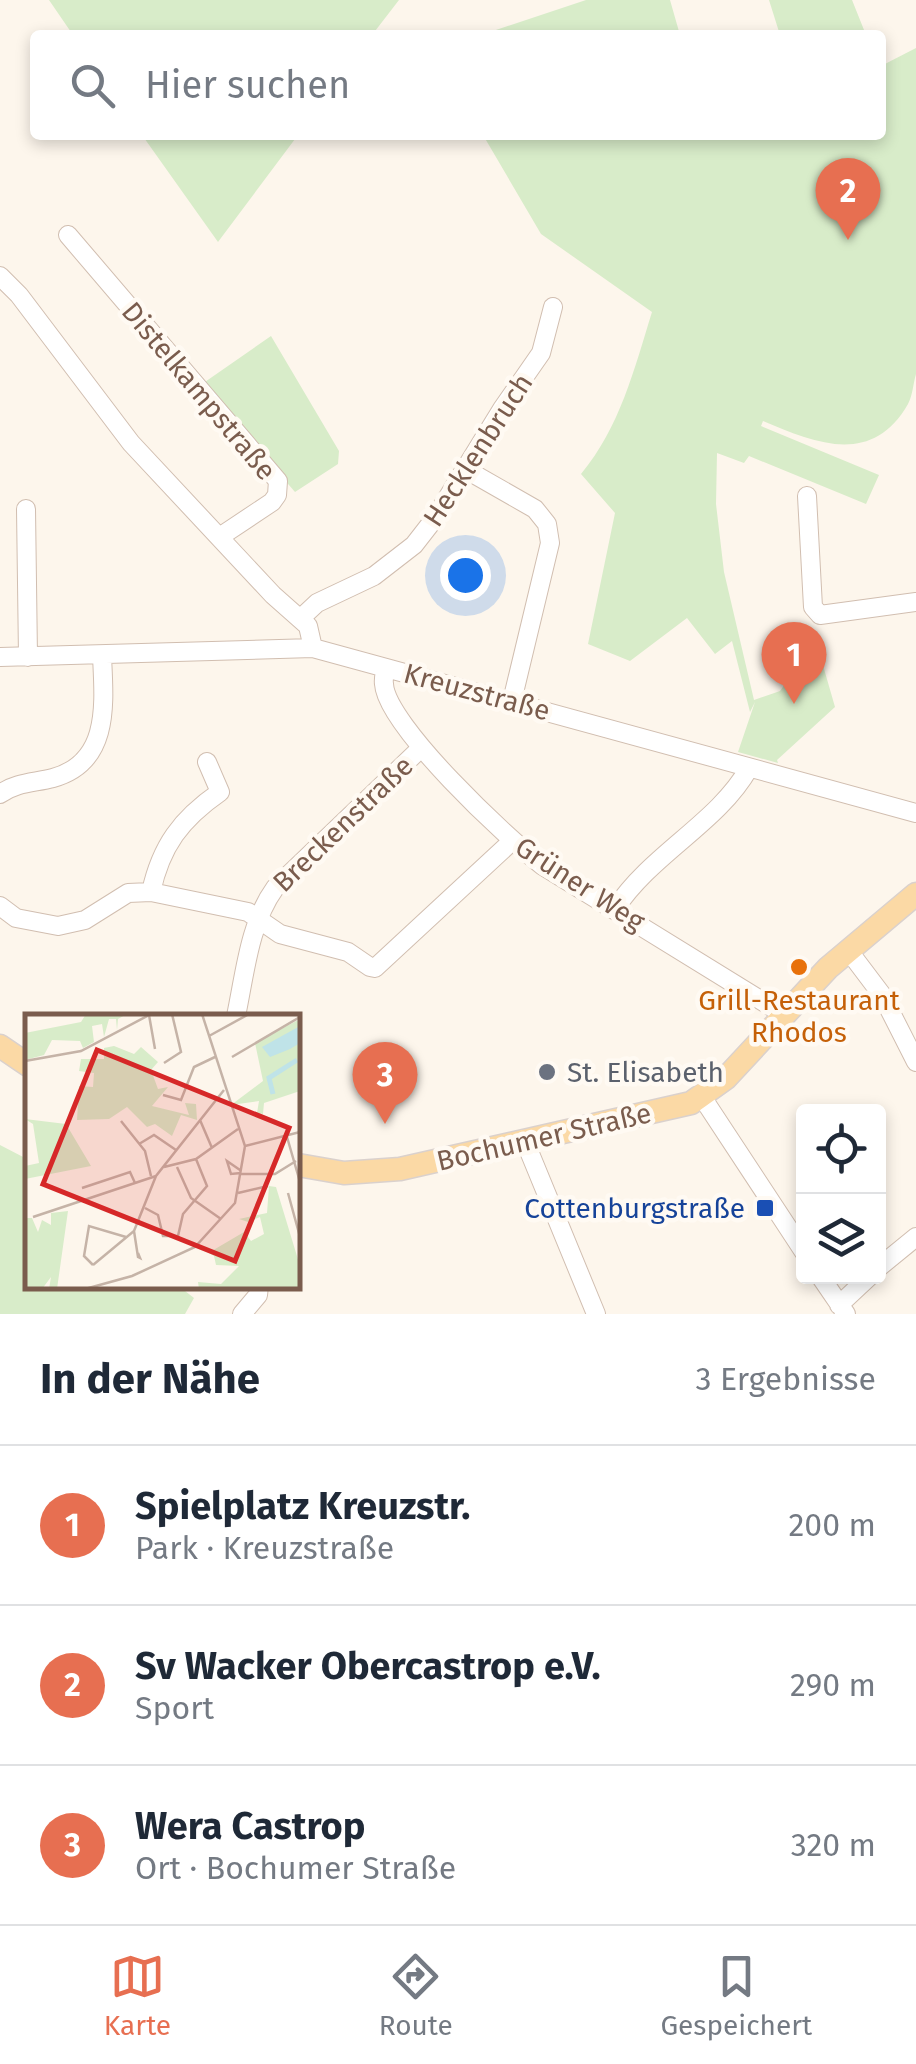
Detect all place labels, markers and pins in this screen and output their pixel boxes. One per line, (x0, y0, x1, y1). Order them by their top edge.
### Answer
pin: 2 (816, 158, 880, 240)
pin: 1 (762, 622, 826, 704)
marker: Grill-Restaurant Rhodos (788, 956, 810, 978)
place label: Grill-Restaurant Rhodos (698, 984, 901, 1049)
pin: 3 (352, 1042, 418, 1124)
place label: St. Elisabeth (567, 1056, 724, 1089)
marker: St. Elisabeth (536, 1061, 558, 1083)
place label: Cottenburgstraße (524, 1192, 745, 1225)
marker: Cottenburgstraße (754, 1197, 776, 1219)

